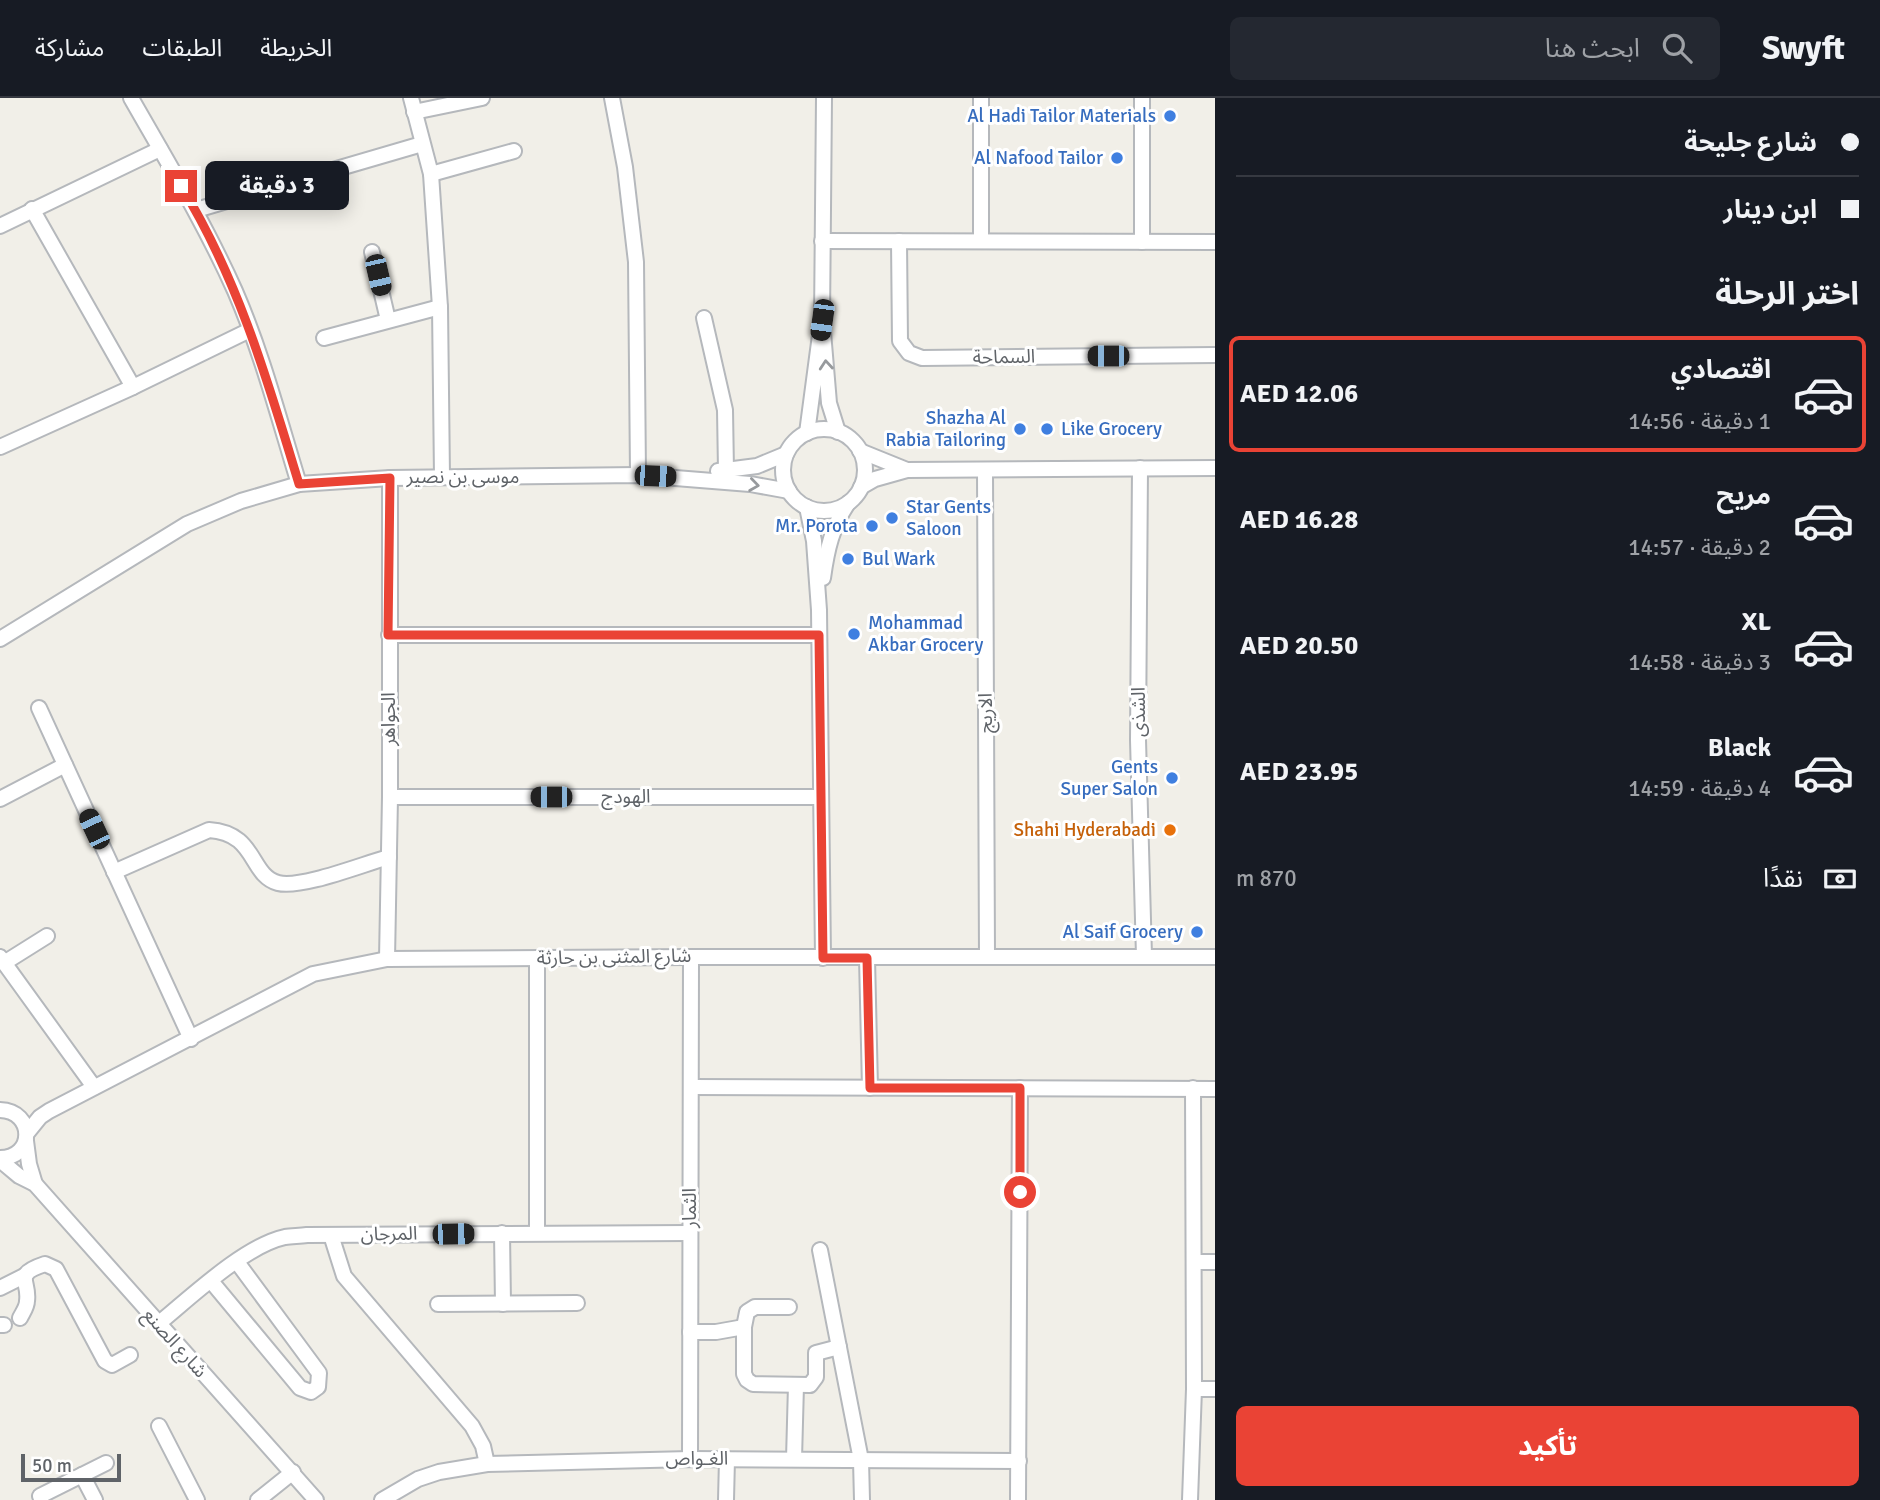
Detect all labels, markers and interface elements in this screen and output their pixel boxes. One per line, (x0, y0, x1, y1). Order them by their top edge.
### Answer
search box (1230, 17, 1720, 80)
text: Swyft (1762, 28, 1845, 69)
icon: search (1658, 29, 1696, 67)
text: مشاركة (35, 33, 104, 63)
text: الطبقات (142, 33, 222, 63)
text: الخريطة (260, 33, 332, 63)
text: ابحث هنا (1545, 33, 1640, 65)
place label: Al Hadi Tailor Materials (967, 104, 1156, 128)
marker: Al Hadi Tailor Materials (1162, 108, 1178, 124)
text: شارع جليحة (1684, 127, 1817, 159)
place label: Al Nafood Tailor (974, 146, 1103, 170)
marker: Al Nafood Tailor (1109, 150, 1125, 166)
callout: 3 دقيقة (206, 162, 349, 210)
route end (165, 170, 197, 202)
text: 3 دقيقة (239, 171, 315, 200)
text: ابن دينار (1723, 194, 1817, 226)
car (364, 252, 393, 298)
text: اختر الرحلة (1715, 274, 1859, 313)
car (809, 298, 836, 342)
street label: السماحة (973, 344, 1035, 370)
car (1088, 346, 1130, 367)
text: اقتصادي (1671, 354, 1771, 386)
one-way arrow (819, 360, 834, 371)
icon: car (1792, 363, 1855, 426)
text: AED 12.06 (1240, 378, 1358, 410)
place label: Shazha Al Rabia Tailoring (885, 406, 1006, 452)
text: 1 دقيقة · 14:56 (1628, 407, 1771, 436)
place label: Like Grocery (1061, 417, 1162, 441)
marker: Shazha Al Rabia Tailoring (1012, 421, 1028, 437)
marker: Like Grocery (1039, 421, 1055, 437)
street label: موسى بن نصير (406, 465, 519, 489)
car (634, 465, 677, 487)
one-way arrow (749, 477, 760, 492)
text: مريح (1716, 480, 1771, 512)
icon: car (1792, 489, 1855, 552)
place label: Star Gents Saloon (906, 495, 991, 541)
text: AED 16.28 (1240, 504, 1358, 536)
marker: Star Gents Saloon (884, 510, 900, 526)
place label: Mr. Porota (775, 514, 858, 538)
marker: Mr. Porota (864, 518, 880, 534)
text: 2 دقيقة · 14:57 (1628, 533, 1771, 562)
place label: Bul Wark (862, 547, 936, 571)
marker: Bul Wark (840, 551, 856, 567)
text: XL (1741, 606, 1771, 638)
place label: Mohammad Akbar Grocery (868, 611, 984, 657)
icon: car (1792, 615, 1855, 678)
marker: Mohammad Akbar Grocery (846, 626, 862, 642)
text: AED 20.50 (1240, 630, 1358, 662)
text: 3 دقيقة · 14:58 (1628, 648, 1771, 677)
street label: الشذى (1127, 687, 1151, 737)
street label: الجواهر (377, 692, 401, 747)
street label: الاريج (974, 693, 1000, 733)
text: Black (1708, 732, 1771, 764)
icon: car (1792, 741, 1855, 804)
place label: Gents Super Salon (1060, 755, 1158, 801)
text: AED 23.95 (1240, 756, 1358, 788)
marker: Gents Super Salon (1164, 770, 1180, 786)
text: 4 دقيقة · 14:59 (1628, 774, 1771, 803)
street label: الهودج (601, 785, 651, 810)
car (531, 787, 573, 808)
car (76, 806, 113, 852)
place label: Shahi Hyderabadi (1013, 818, 1156, 842)
marker: Shahi Hyderabadi (1162, 822, 1178, 838)
icon: cash (1821, 860, 1859, 898)
text: نقدًا (1763, 863, 1803, 895)
text: 870 m (1236, 864, 1297, 893)
place label: Al Saif Grocery (1063, 920, 1183, 944)
marker: Al Saif Grocery (1189, 924, 1205, 940)
street label: شارع المثنى بن حارثة (536, 944, 692, 971)
route start (1004, 1176, 1036, 1208)
street label: الثمار (678, 1188, 702, 1229)
street label: المرجان (360, 1222, 418, 1246)
car (432, 1223, 475, 1245)
street label: شارع الصنع (136, 1303, 212, 1384)
button: تأكيد (1236, 1406, 1859, 1486)
street label: الغـواص (666, 1447, 728, 1471)
scale bar (21, 1451, 121, 1483)
text: 50 m (32, 1454, 72, 1478)

